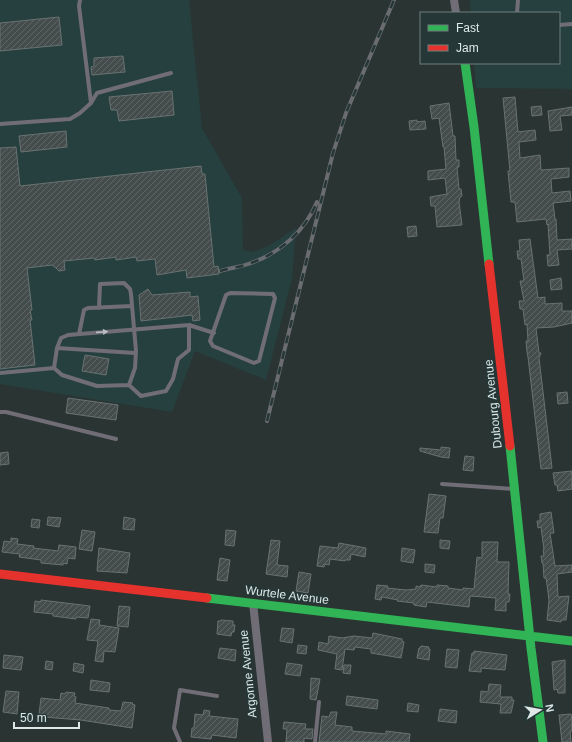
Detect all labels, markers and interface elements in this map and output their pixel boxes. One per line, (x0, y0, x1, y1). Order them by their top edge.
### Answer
legend (420, 12, 560, 64)
text: Fast (456, 21, 480, 35)
text: Jam (456, 41, 479, 55)
one-way arrow (96, 329, 108, 336)
street label: Dubourg Avenue (481, 359, 505, 449)
street label: Wurtele Avenue (244, 583, 330, 607)
street label: Argonne Avenue (236, 629, 260, 719)
north arrow (520, 690, 560, 730)
text: N (543, 703, 556, 713)
scale bar (14, 704, 79, 730)
text: 50 m (20, 711, 47, 725)

